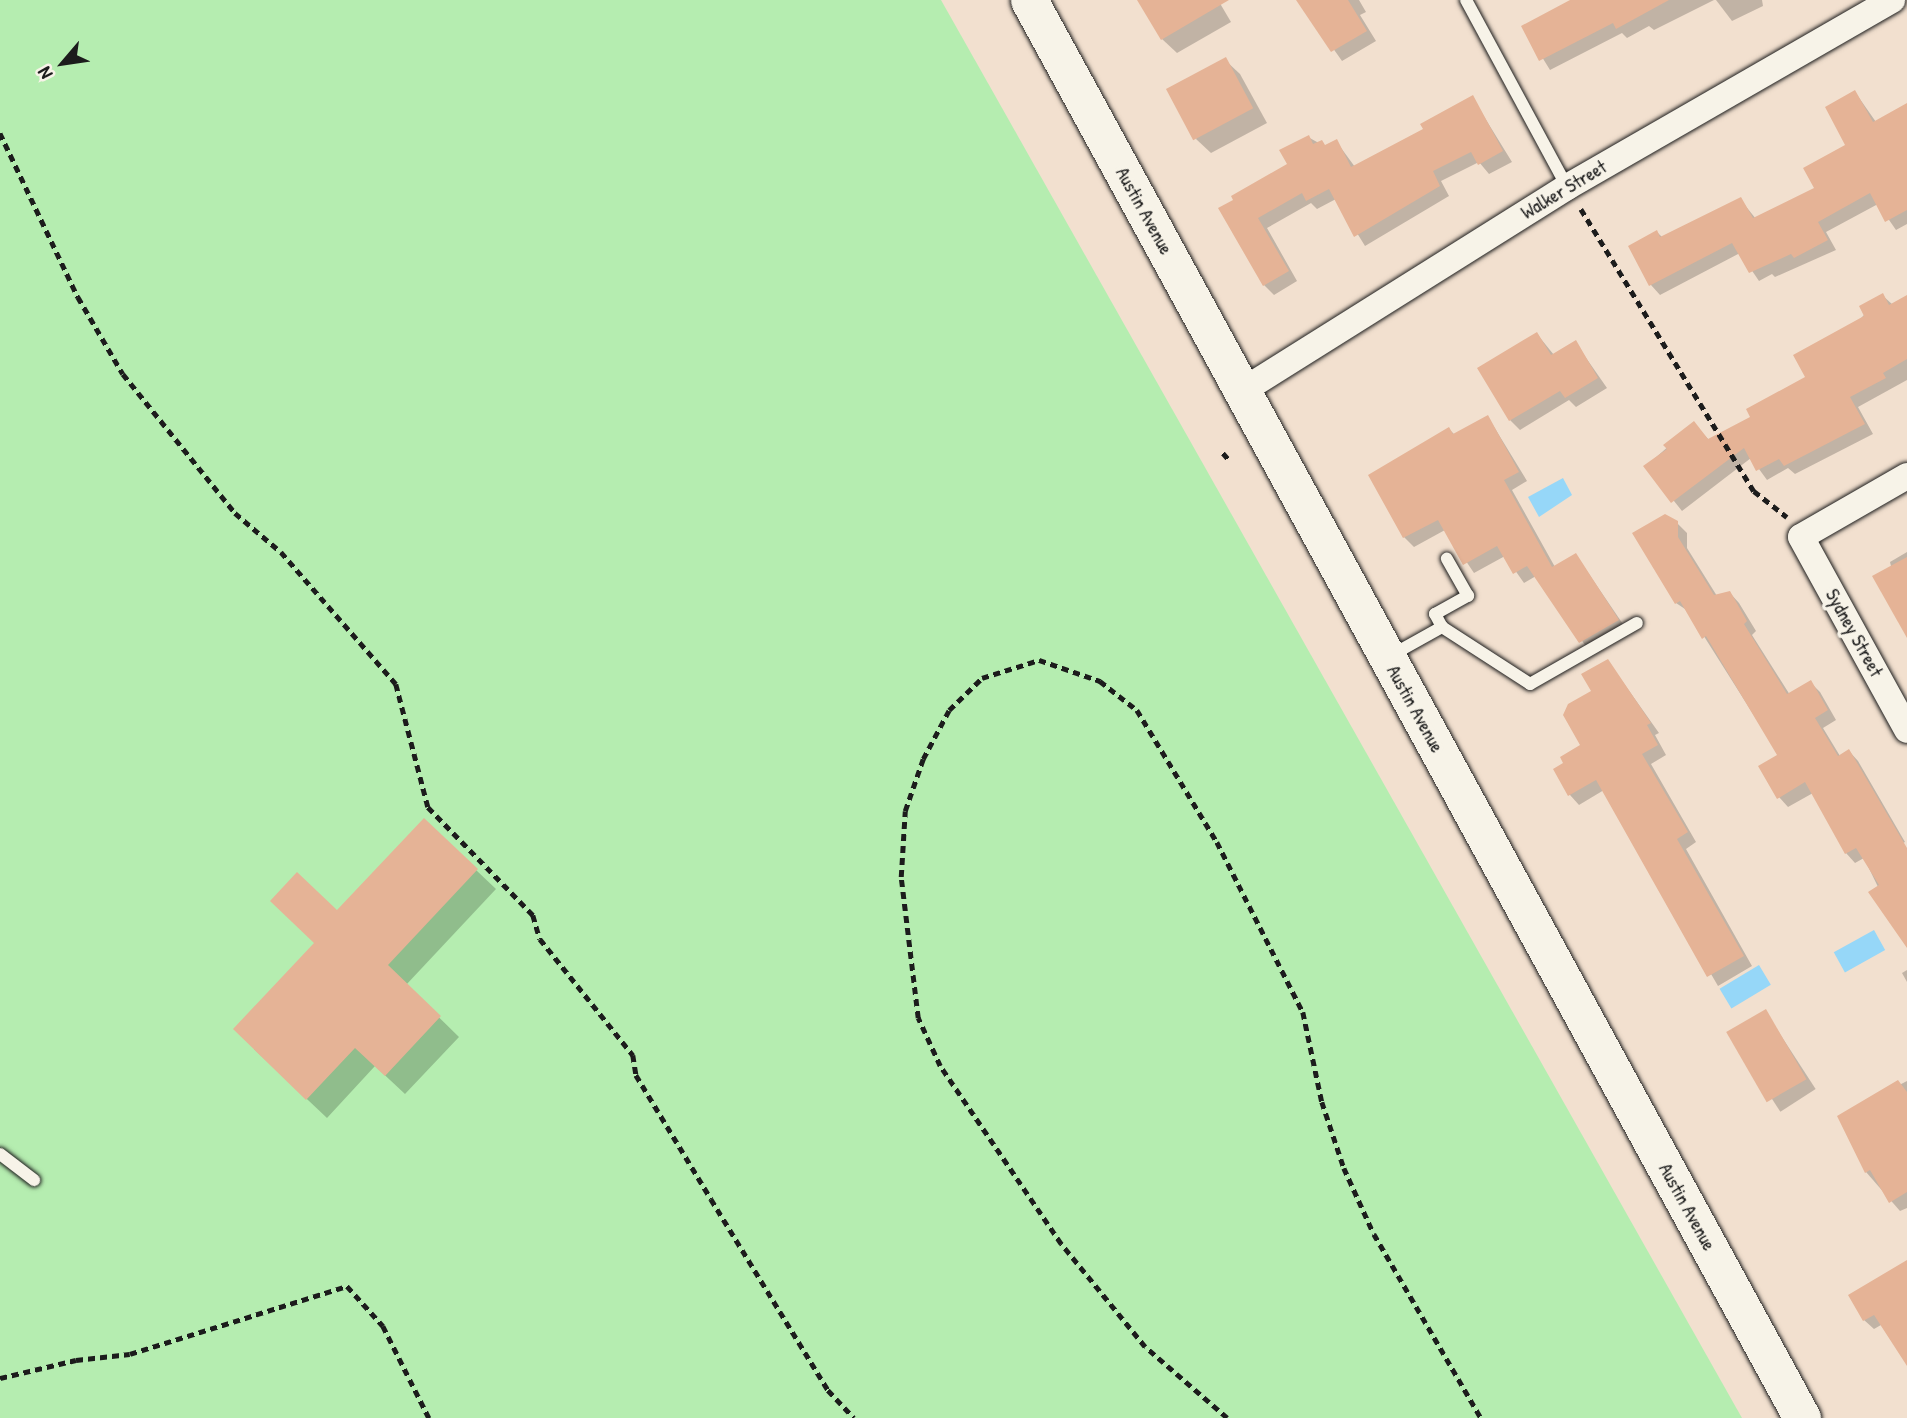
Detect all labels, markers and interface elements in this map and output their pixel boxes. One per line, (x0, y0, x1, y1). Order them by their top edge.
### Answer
north arrow (28, 28, 98, 98)
text: N (31, 62, 58, 84)
street label: Walker Street (1517, 156, 1611, 224)
street label: Austin Avenue (1111, 163, 1177, 259)
street label: Sydney Street (1821, 585, 1887, 681)
street label: Austin Avenue (1382, 661, 1448, 757)
street label: Austin Avenue (1654, 1159, 1720, 1255)

